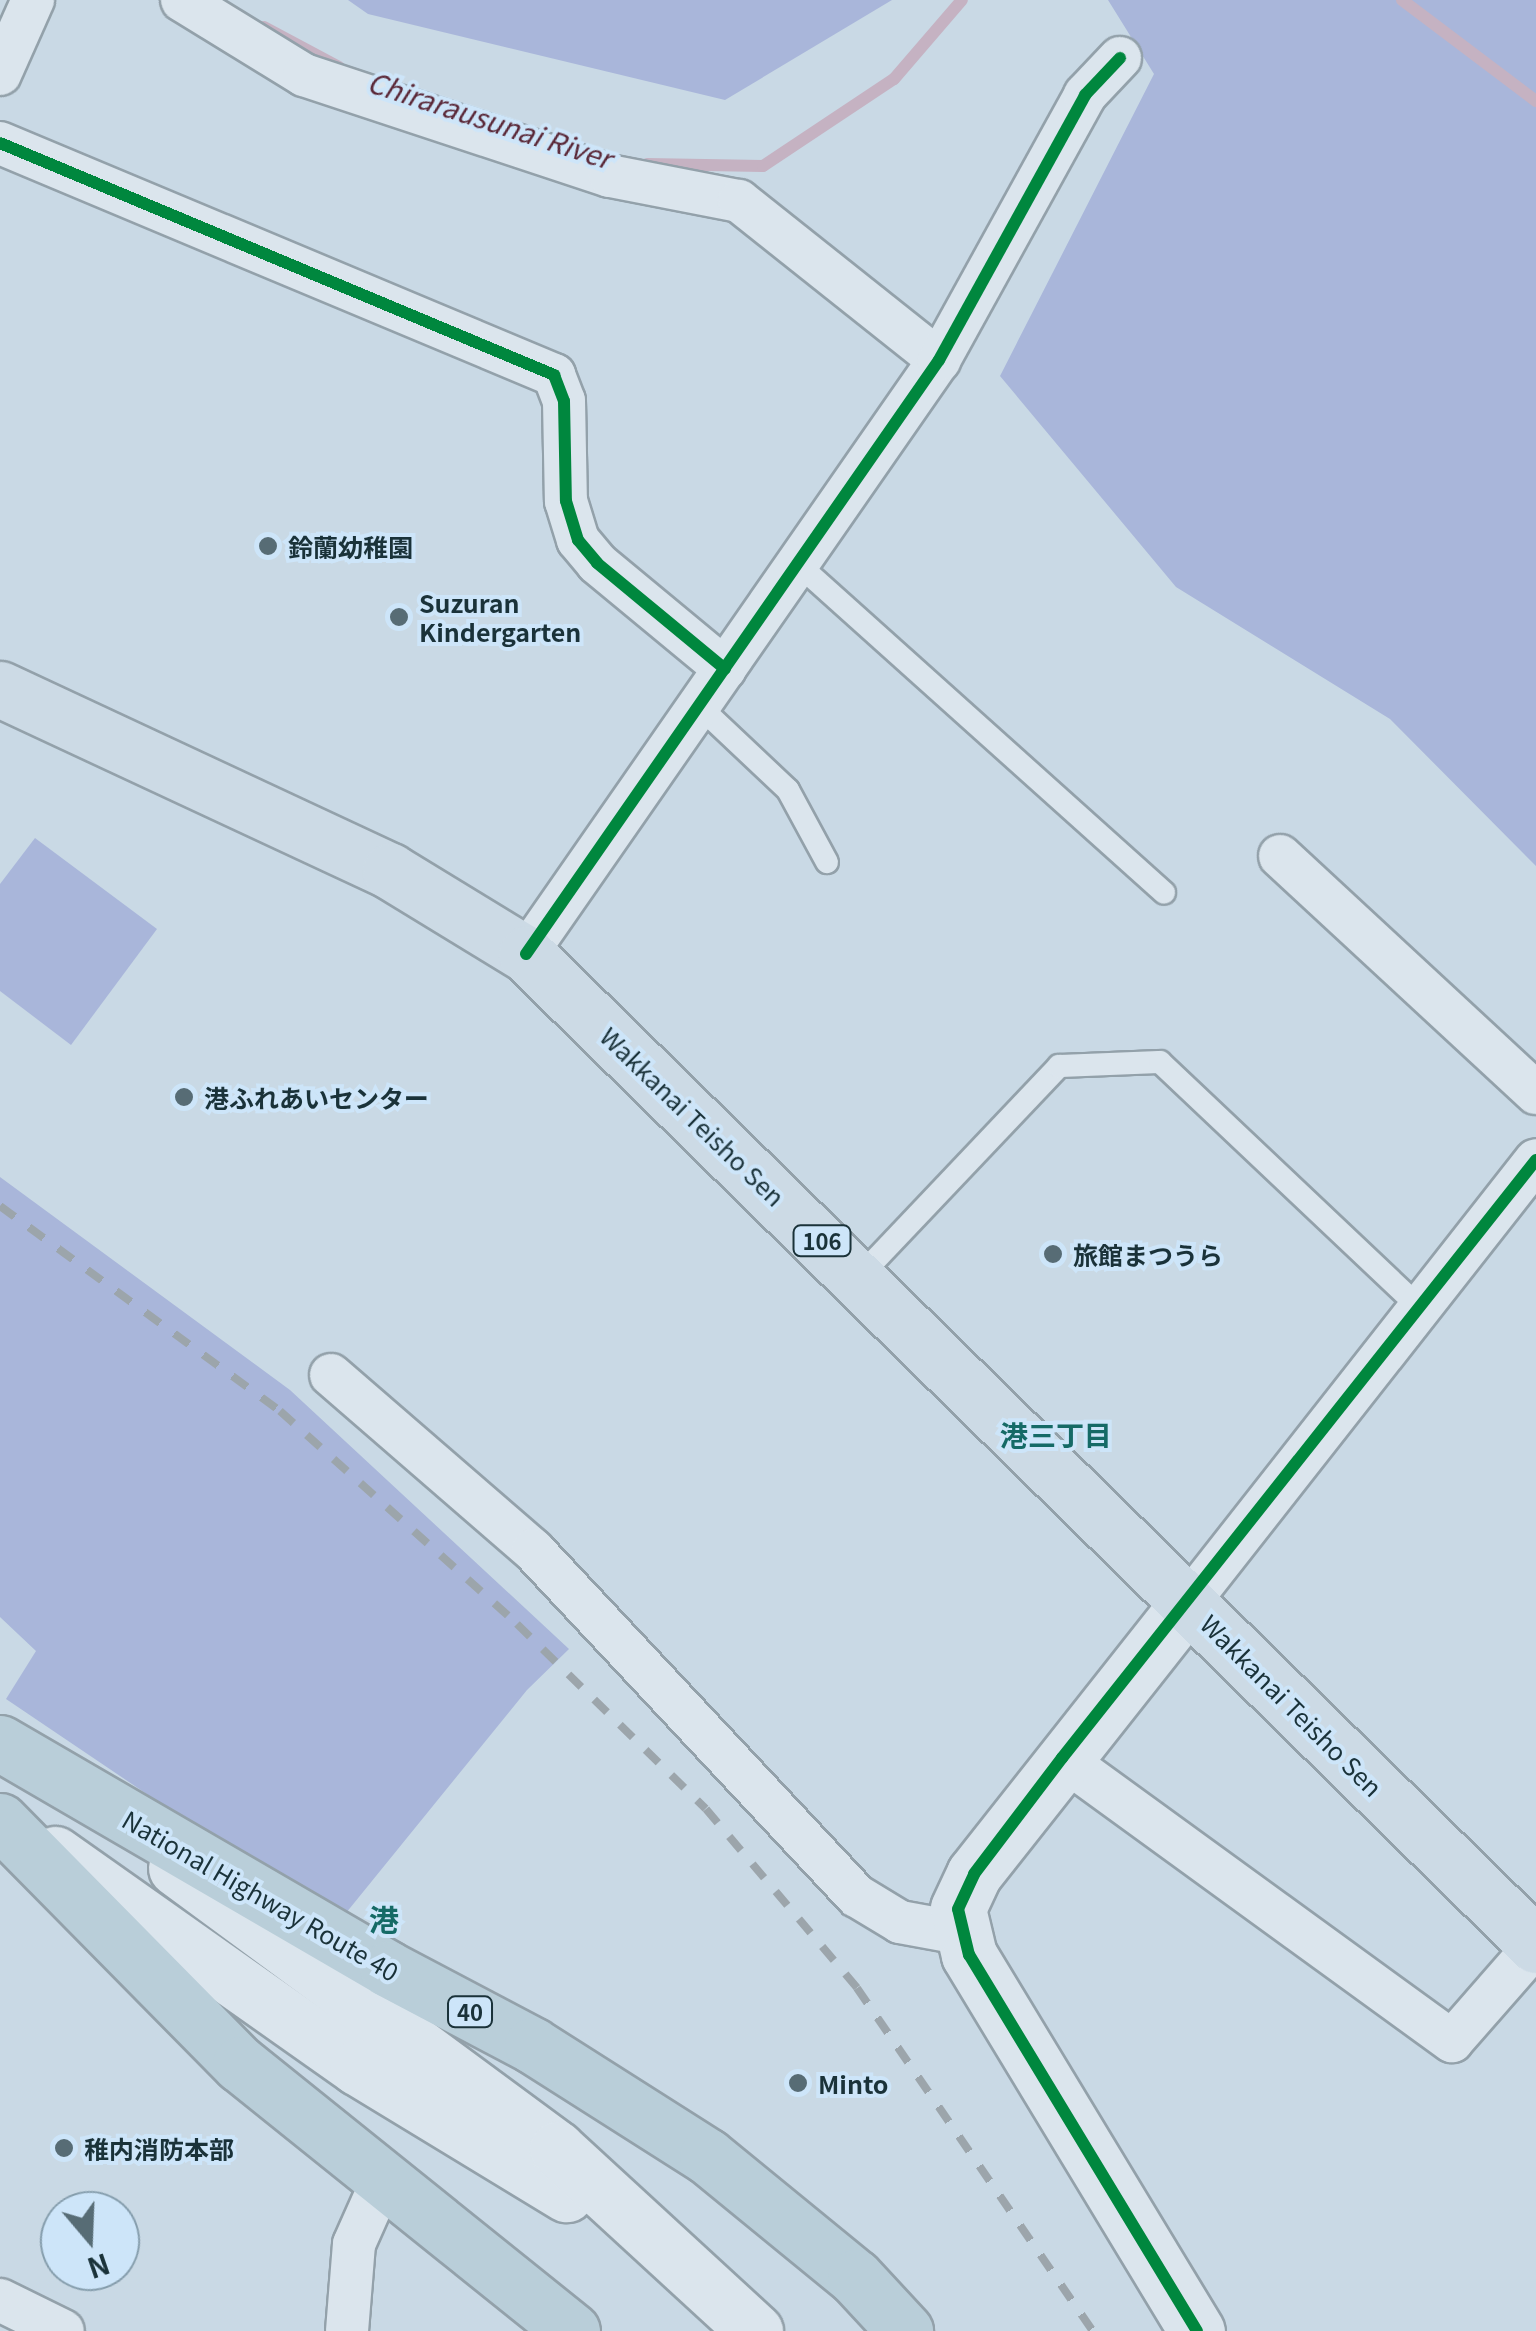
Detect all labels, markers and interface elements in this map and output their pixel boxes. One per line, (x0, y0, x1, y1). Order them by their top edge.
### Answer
water label: Chirarausunai River (364, 64, 616, 174)
place label: 鈴蘭幼稚園 (288, 531, 413, 561)
marker: 鈴蘭幼稚園 (257, 535, 279, 557)
place label: Suzuran Kindergarten (419, 588, 581, 647)
marker: Suzuran Kindergarten (388, 606, 410, 628)
street label: Wakkanai Teisho Sen (595, 1020, 791, 1212)
place label: 港ふれあいセンター (204, 1082, 429, 1112)
marker: 港ふれあいセンター (173, 1086, 195, 1108)
road number: 106 (792, 1224, 852, 1258)
place label: 旅館まつうら (1073, 1239, 1223, 1269)
marker: 旅館まつうら (1042, 1243, 1064, 1265)
district label: 港三丁目 (1000, 1417, 1112, 1451)
street label: Wakkanai Teisho Sen (1195, 1608, 1389, 1802)
street label: National Highway Route 40 (118, 1804, 404, 1986)
district label: 港 (369, 1900, 399, 1936)
road number: 40 (445, 1995, 495, 2029)
place label: Minto (818, 2068, 888, 2098)
marker: Minto (787, 2072, 809, 2094)
place label: 稚内消防本部 (84, 2133, 234, 2163)
marker: 稚内消防本部 (53, 2137, 75, 2159)
north arrow (40, 2191, 140, 2291)
text: N (83, 2245, 116, 2290)

